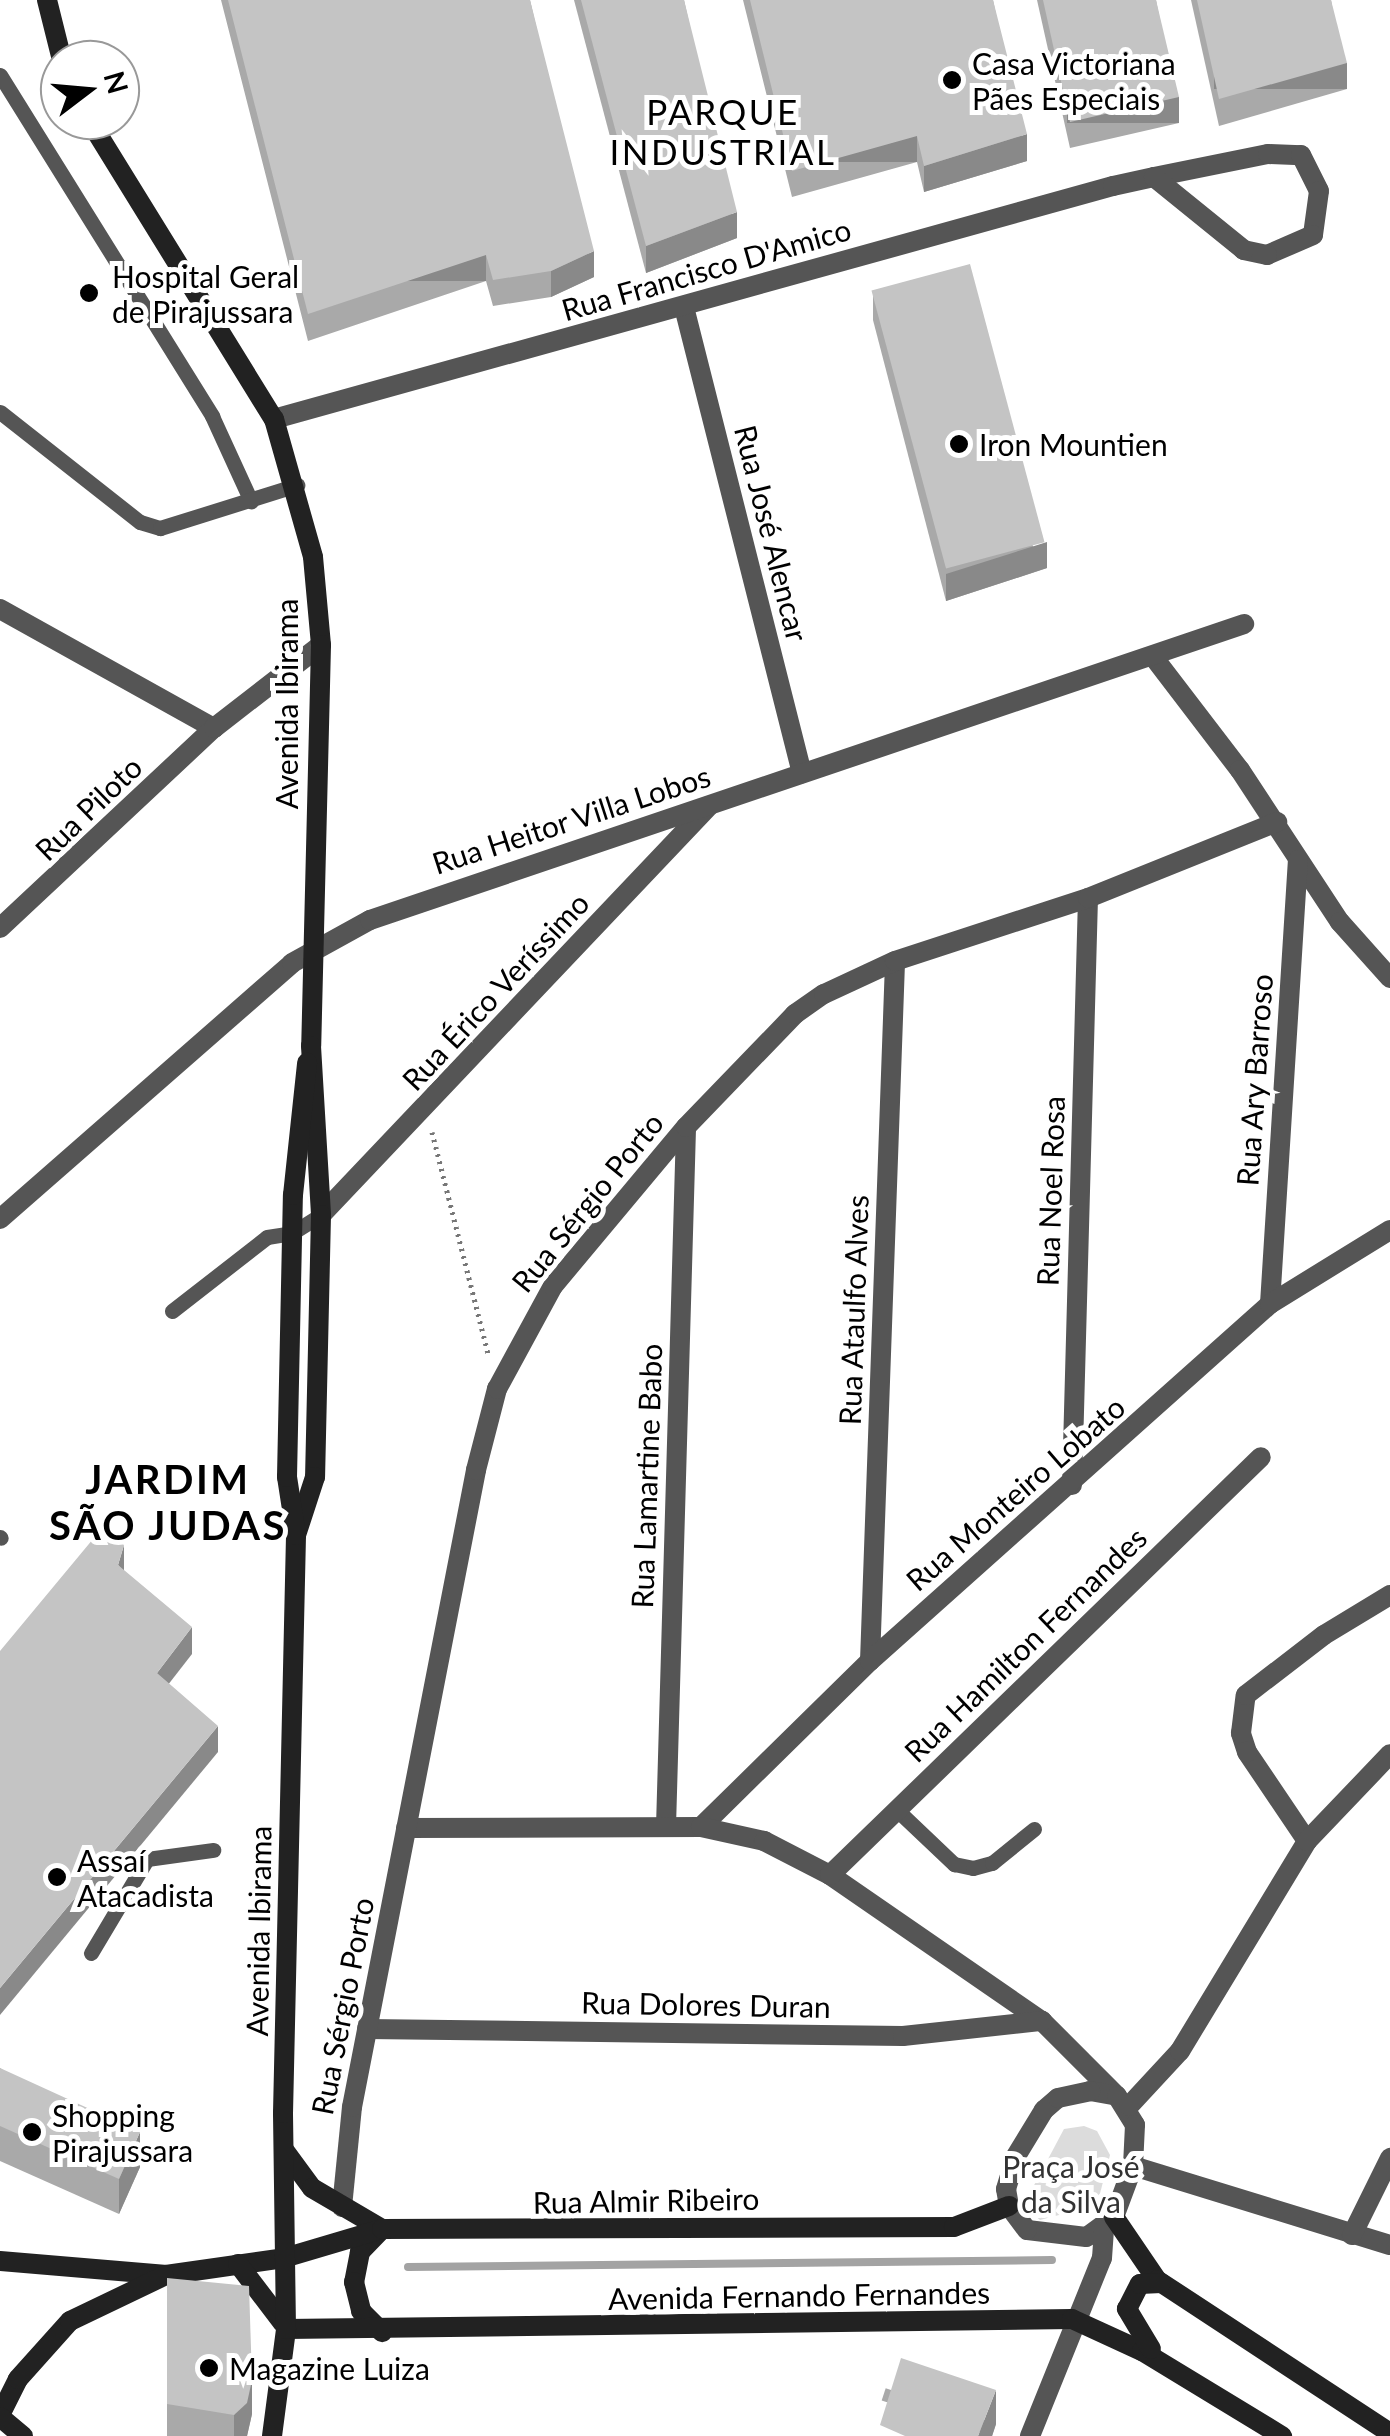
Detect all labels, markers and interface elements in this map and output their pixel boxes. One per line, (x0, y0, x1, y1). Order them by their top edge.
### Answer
north arrow (40, 40, 140, 140)
place label: Casa Victoriana Pães Especiais (972, 45, 1177, 116)
text: N (98, 67, 136, 97)
marker: Casa Victoriana Pães Especiais (941, 69, 963, 91)
district label: PARQUE INDUSTRIAL (610, 90, 836, 172)
street label: Rua Francisco D'Amico (557, 210, 855, 328)
place label: Hospital Geral de Pirajussara (112, 258, 299, 328)
marker: Hospital Geral de Pirajussara (76, 280, 102, 306)
street label: Rua José Alencar (728, 420, 816, 646)
place label: Iron Mountien (979, 426, 1168, 462)
marker: Iron Mountien (948, 433, 970, 455)
street label: Avenida Ibirama (268, 599, 304, 809)
street label: Rua Piloto (27, 748, 149, 868)
street label: Rua Heitor Villa Lobos (427, 757, 715, 881)
street label: Rua Érico Veríssimo (394, 884, 596, 1098)
street label: Rua Ary Barroso (1229, 972, 1279, 1188)
street label: Rua Noel Rosa (1029, 1095, 1071, 1287)
street label: Rua Sérgio Porto (504, 1105, 670, 1299)
street label: Rua Ataulfo Alves (831, 1193, 875, 1427)
street label: Rua Lamartine Babo (623, 1343, 669, 1609)
street label: Rua Monteiro Lobato (898, 1388, 1132, 1598)
district label: JARDIM SÃO JUDAS (49, 1455, 287, 1549)
street label: Rua Hamilton Fernandes (897, 1519, 1153, 1769)
street label: Avenida Ibirama (238, 1825, 278, 2037)
place label: Assaí Atacadista (77, 1842, 214, 1912)
marker: Assaí Atacadista (46, 1866, 68, 1888)
street label: Rua Sérgio Porto (303, 1894, 381, 2118)
street label: Rua Dolores Duran (581, 1984, 831, 2024)
place label: Shopping Pirajussara (52, 2097, 193, 2168)
marker: Shopping Pirajussara (21, 2121, 43, 2143)
park label: Praça José da Silva (1002, 2148, 1140, 2218)
street label: Rua Almir Ribeiro (532, 2180, 760, 2220)
street label: Avenida Fernando Fernandes (608, 2274, 990, 2316)
place label: Magazine Luiza (229, 2350, 430, 2386)
marker: Magazine Luiza (198, 2357, 220, 2379)

